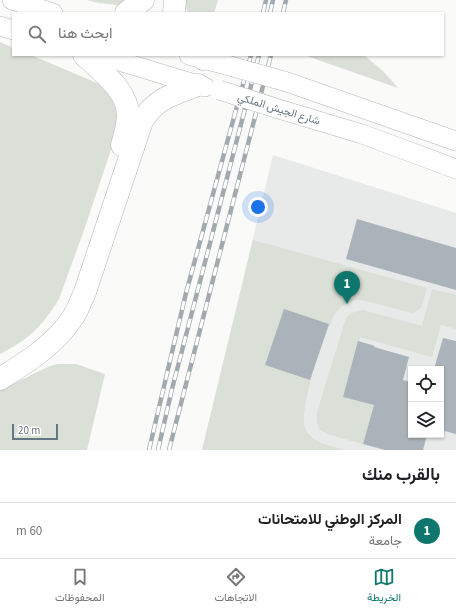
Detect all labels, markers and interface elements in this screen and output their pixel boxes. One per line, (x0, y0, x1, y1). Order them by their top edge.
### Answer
search box (12, 12, 444, 56)
icon: search (26, 23, 48, 45)
text: ابحث هنا (58, 23, 112, 44)
street label: شارع الجيش الملكي (235, 89, 322, 131)
your location (248, 197, 268, 217)
pin: 1 (334, 271, 360, 304)
map controls (408, 366, 444, 438)
button: locate (408, 366, 444, 402)
button: layers (408, 402, 444, 438)
scale bar (12, 422, 58, 441)
text: 20 m (18, 423, 40, 438)
text: بالقرب منك (362, 463, 440, 487)
text: المركز الوطني للامتحانات (258, 509, 402, 530)
text: 60 m (16, 522, 42, 540)
text: 1 (424, 522, 430, 540)
text: جامعة (369, 532, 402, 550)
tab: المحفوظات (55, 566, 105, 607)
tab: الاتجاهات (214, 566, 257, 607)
tab: الخريطة (367, 566, 401, 607)

